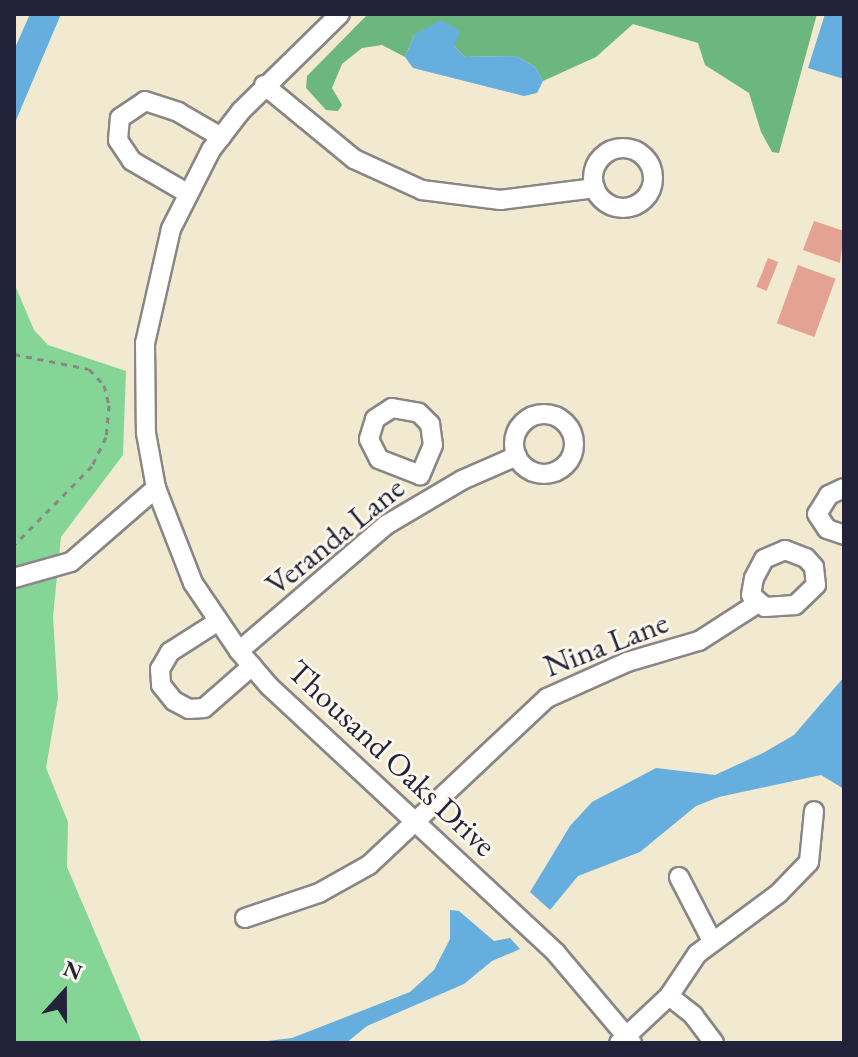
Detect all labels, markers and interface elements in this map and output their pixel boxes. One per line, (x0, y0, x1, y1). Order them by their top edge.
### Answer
street label: Veranda Lane (258, 468, 412, 604)
street label: Nina Lane (538, 603, 674, 685)
street label: Thousand Oaks Drive (280, 652, 504, 864)
north arrow (24, 953, 104, 1033)
text: N (59, 953, 86, 987)

